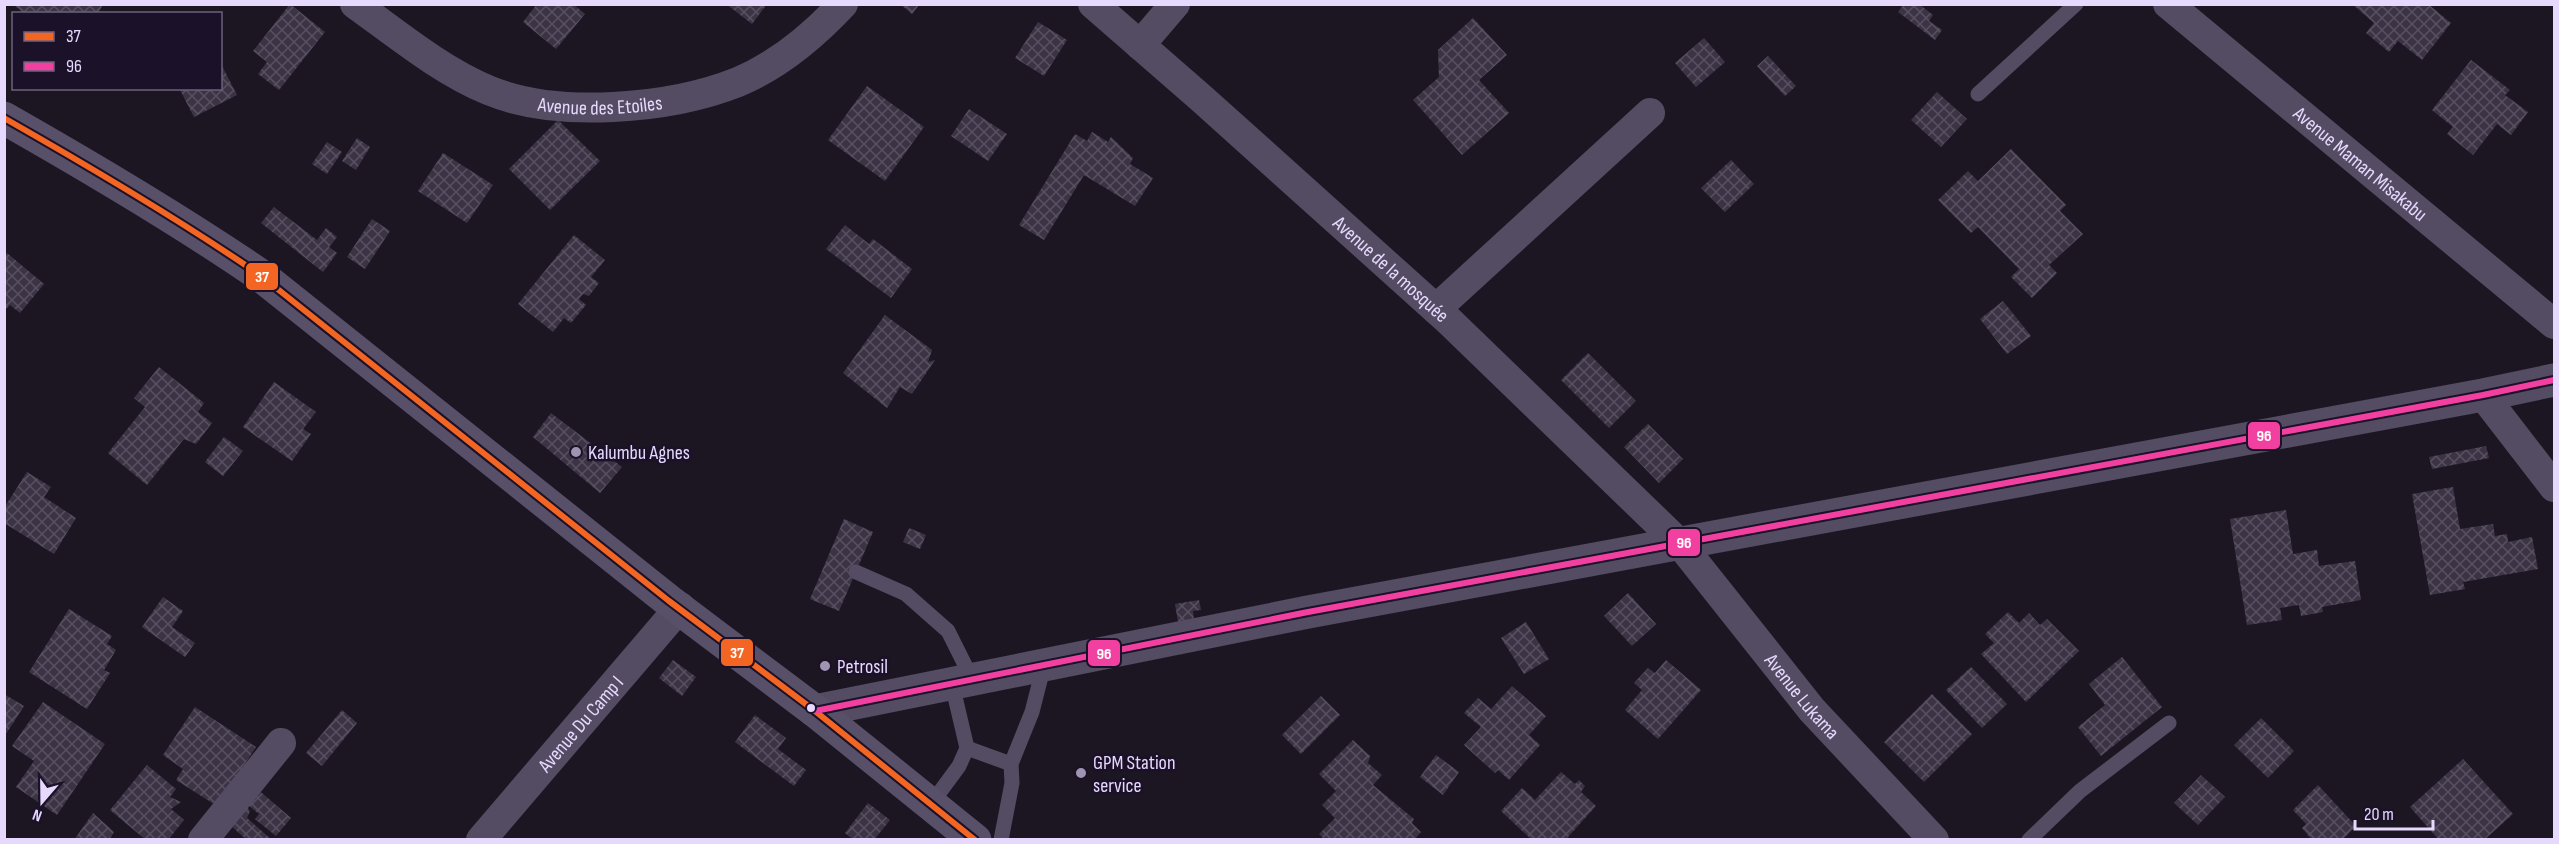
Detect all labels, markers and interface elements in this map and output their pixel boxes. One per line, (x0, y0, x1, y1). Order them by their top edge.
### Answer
legend (12, 12, 222, 90)
text: 37 (66, 26, 82, 47)
text: 96 (66, 56, 82, 77)
street label: Avenue des Etoiles (535, 91, 664, 121)
street label: Avenue Maman Misakabu (2287, 101, 2432, 227)
street label: Avenue de la mosquée (1327, 211, 1454, 328)
line badge: 37 (245, 262, 279, 291)
text: 37 (255, 268, 269, 287)
line badge: 96 (2247, 421, 2281, 450)
text: 96 (2256, 427, 2272, 446)
place label: Kalumbu Agnes (588, 441, 690, 465)
marker: Kalumbu Agnes (569, 445, 583, 459)
line badge: 96 (1667, 528, 1701, 557)
text: 96 (1676, 534, 1692, 553)
line badge: 37 (720, 638, 754, 667)
line badge: 96 (1087, 639, 1121, 667)
text: 37 (730, 644, 744, 663)
text: 96 (1096, 645, 1112, 664)
street label: Avenue Lukama (1758, 649, 1844, 744)
place label: Petrosil (837, 655, 888, 679)
marker: Petrosil (818, 659, 832, 673)
street label: Avenue Du Camp I (533, 671, 629, 778)
unlabelled marker (805, 702, 817, 714)
place label: GPM Station service (1093, 751, 1175, 798)
marker: GPM Station service (1074, 766, 1088, 780)
north arrow (12, 772, 72, 832)
scale bar (2355, 793, 2433, 831)
text: N (30, 804, 45, 825)
text: 20 m (2364, 804, 2394, 825)

